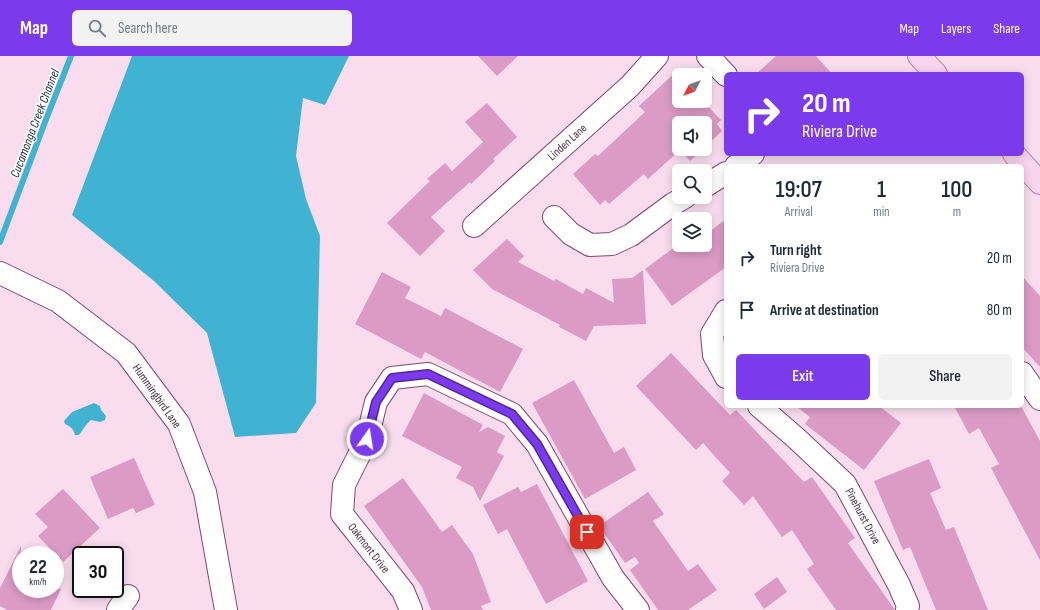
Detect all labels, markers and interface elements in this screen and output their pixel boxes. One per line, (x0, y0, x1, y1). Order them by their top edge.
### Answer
search box (72, 10, 352, 46)
text: Map (20, 17, 48, 40)
icon: search (86, 17, 108, 39)
text: Search here (118, 19, 178, 38)
text: Map (899, 20, 919, 37)
text: Layers (941, 20, 971, 37)
text: Share (993, 20, 1020, 37)
water label: Cucamonga Creek Channel (7, 66, 63, 180)
north arrow (672, 68, 712, 108)
map controls (672, 68, 712, 252)
text: 20 m (802, 87, 851, 120)
icon: right (736, 88, 788, 140)
button: sound (672, 116, 712, 156)
street label: Linden Lane (545, 121, 590, 164)
text: Riviera Drive (802, 121, 877, 142)
button: search (672, 164, 712, 204)
text: 19:07 (776, 175, 822, 204)
text: 1 (877, 175, 886, 204)
text: 100 (941, 175, 972, 204)
text: Arrival (785, 204, 813, 220)
text: min (873, 204, 890, 220)
text: m (953, 204, 961, 220)
button: layers (672, 212, 712, 252)
text: Turn right (770, 241, 822, 260)
icon: right (736, 247, 758, 269)
text: 20 m (987, 249, 1012, 268)
text: Riviera Drive (770, 260, 824, 276)
icon: arrive (736, 299, 758, 321)
text: Arrive at destination (770, 301, 879, 320)
text: 80 m (987, 301, 1012, 320)
button: Exit (736, 354, 870, 400)
button: Share (878, 354, 1012, 400)
street label: Hummingbird Lane (129, 361, 184, 431)
position arrow (346, 418, 388, 460)
street label: Pinehurst Drive (841, 486, 884, 547)
pin (570, 515, 604, 549)
street label: Oakmont Drive (344, 520, 393, 576)
icon: arrive (576, 521, 598, 543)
speed limit sign: 30 (72, 546, 124, 598)
text: 22 (29, 555, 47, 579)
text: km/h (29, 576, 47, 588)

